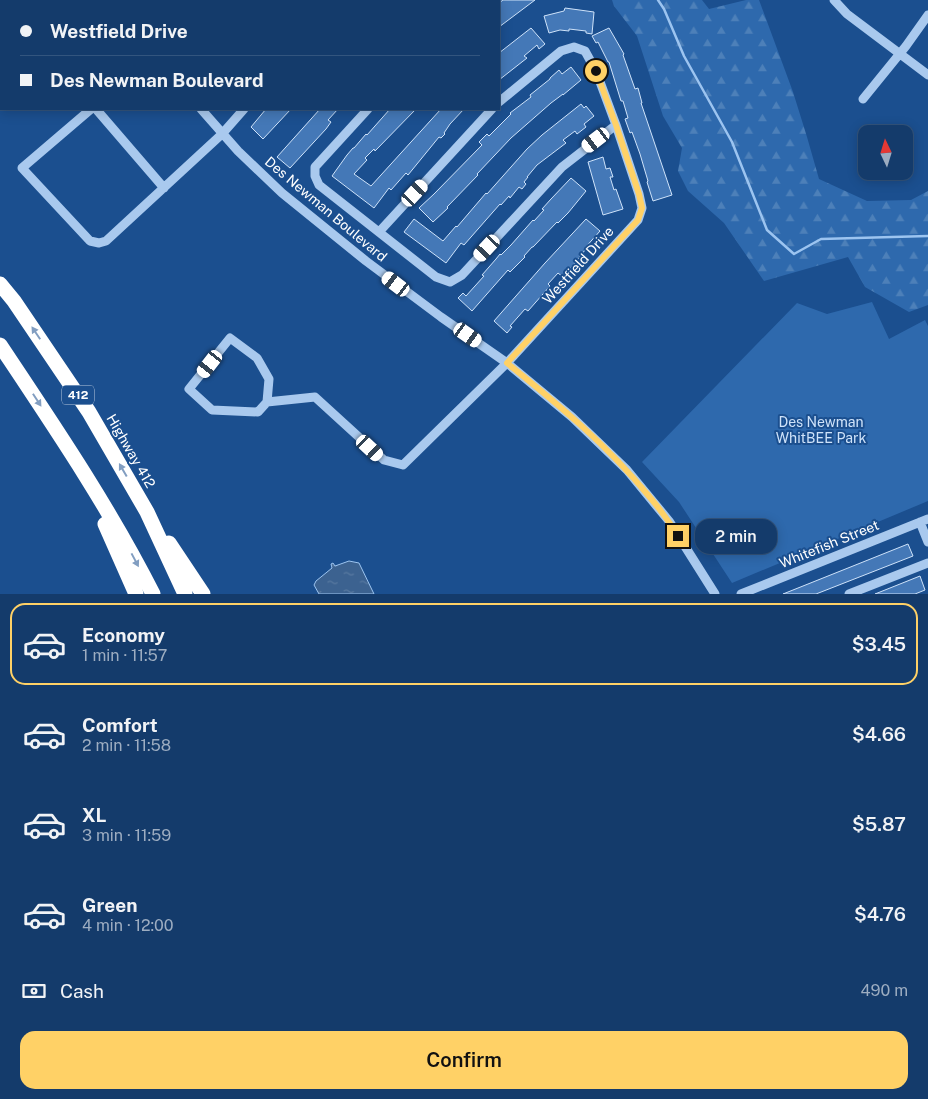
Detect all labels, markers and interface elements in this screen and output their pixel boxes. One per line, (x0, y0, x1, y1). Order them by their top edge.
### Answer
text: Westfield Drive (50, 20, 188, 42)
route start (585, 60, 607, 82)
text: Des Newman Boulevard (50, 69, 264, 91)
car (579, 125, 612, 155)
north arrow (858, 125, 912, 180)
map controls (858, 125, 913, 180)
street label: Des Newman Boulevard (262, 153, 390, 265)
car (399, 177, 430, 209)
street label: Westfield Drive (539, 223, 617, 307)
car (471, 232, 502, 264)
car (379, 269, 412, 299)
car (451, 320, 484, 350)
one-way arrow (31, 326, 40, 340)
car (194, 348, 225, 380)
road number: 412 (62, 386, 94, 404)
one-way arrow (32, 393, 41, 407)
street label: Highway 412 (103, 411, 159, 491)
park label: Des Newman WhitBEE Park (776, 414, 866, 446)
car (353, 432, 386, 464)
one-way arrow (118, 463, 127, 477)
street label: Whitefish Street (777, 517, 881, 571)
callout: 2 min (696, 518, 778, 554)
route end (667, 525, 689, 547)
text: 2 min (715, 527, 757, 546)
one-way arrow (131, 553, 139, 567)
icon: car (22, 622, 67, 667)
text: Economy (82, 624, 165, 646)
text: $3.45 (852, 633, 906, 655)
text: 1 min · 11:57 (82, 646, 167, 665)
icon: car (22, 712, 67, 757)
text: Comfort (82, 714, 158, 736)
text: $4.66 (852, 723, 906, 745)
text: 2 min · 11:58 (82, 736, 171, 755)
icon: car (22, 802, 67, 847)
text: XL (82, 804, 107, 826)
text: $5.87 (852, 813, 906, 835)
text: 3 min · 11:59 (82, 826, 171, 845)
icon: car (22, 892, 67, 937)
text: Green (82, 894, 137, 916)
text: $4.76 (854, 903, 906, 925)
text: 4 min · 12:00 (82, 916, 174, 935)
icon: cash (20, 977, 48, 1005)
text: Cash (60, 980, 104, 1002)
text: 490 m (861, 981, 908, 1000)
button: Confirm (20, 1031, 908, 1089)

